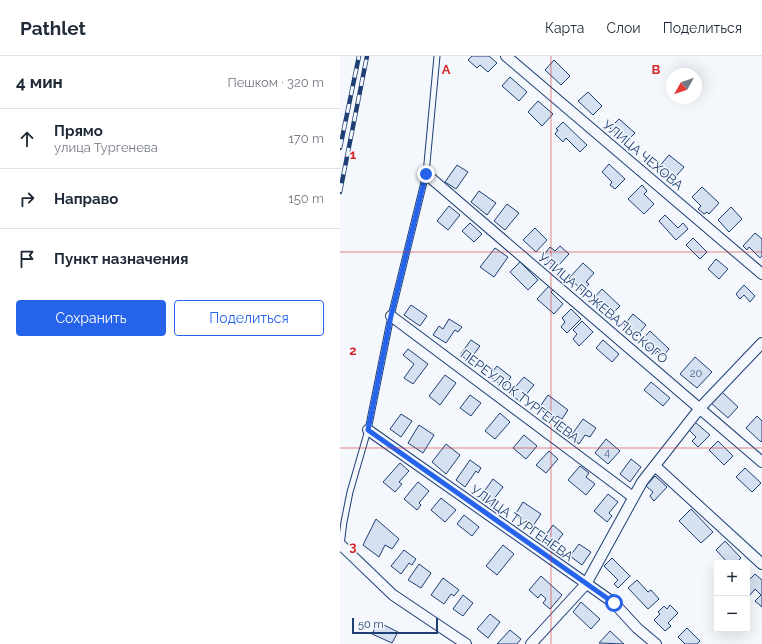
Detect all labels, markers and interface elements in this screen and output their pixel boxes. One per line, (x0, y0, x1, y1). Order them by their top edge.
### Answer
text: Pathlet (20, 17, 86, 39)
text: Карта (545, 20, 584, 36)
text: Слои (606, 20, 641, 36)
text: Поделиться (663, 20, 742, 36)
text: A (442, 62, 451, 77)
text: B (652, 62, 661, 77)
north arrow (666, 68, 702, 104)
text: 4 мин (16, 72, 63, 92)
text: Пешком · 320 m (227, 75, 324, 90)
street label: УЛИЦА ЧЕХОВА (600, 117, 686, 193)
text: Прямо (54, 122, 103, 140)
icon: ahead (16, 128, 38, 150)
text: 170 m (288, 131, 324, 146)
text: улица Тургенева (54, 140, 158, 155)
text: 1 (350, 147, 357, 162)
route end (417, 165, 435, 183)
icon: right (16, 188, 38, 210)
text: Направо (54, 190, 118, 208)
text: 150 m (288, 191, 324, 206)
icon: arrive (16, 248, 38, 270)
text: Пункт назначения (54, 250, 188, 268)
street label: УЛИЦА ПРЖЕВАЛЬСКОГО (535, 250, 671, 367)
button: Сохранить (16, 300, 166, 336)
button: Поделиться (174, 300, 324, 336)
text: 2 (349, 343, 357, 358)
street label: ПЕРЕУЛОК ТУРГЕНЕВА (458, 346, 583, 446)
house number: 20 (690, 367, 702, 380)
house number: 4 (604, 446, 610, 459)
street label: УЛИЦА ТУРГЕНЕВА (468, 482, 576, 564)
text: 3 (349, 539, 357, 554)
map controls (714, 560, 750, 632)
button: + (714, 560, 750, 596)
route start (605, 594, 623, 612)
button: − (714, 596, 750, 632)
scale bar (352, 616, 438, 635)
text: 50 m (358, 618, 384, 631)

